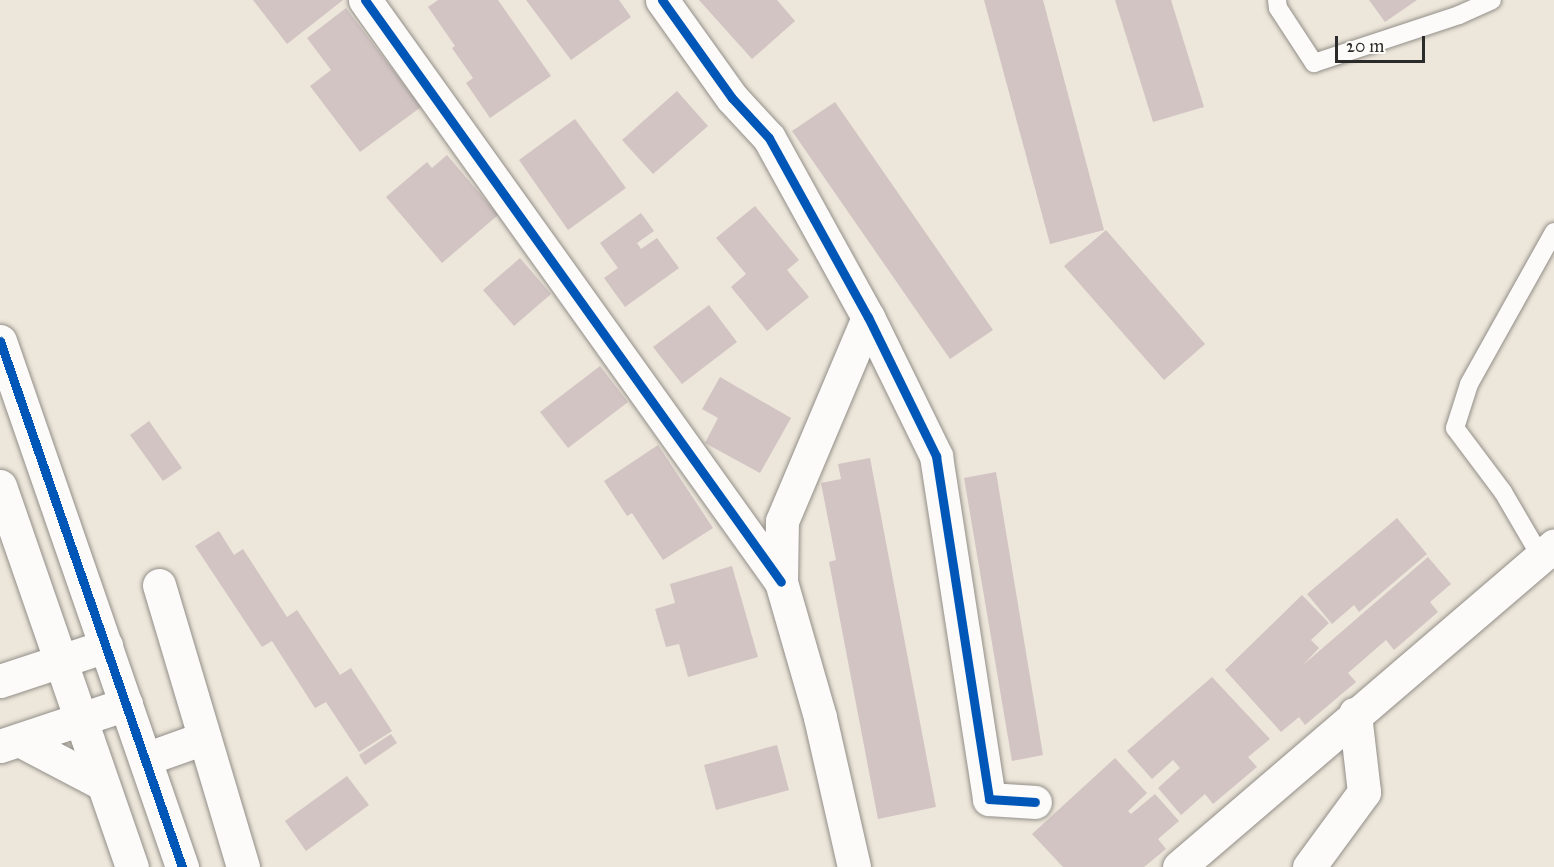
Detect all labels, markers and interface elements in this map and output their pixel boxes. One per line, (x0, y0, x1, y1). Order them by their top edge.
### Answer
scale bar (1338, 24, 1428, 62)
text: 20 m (1346, 35, 1384, 57)

